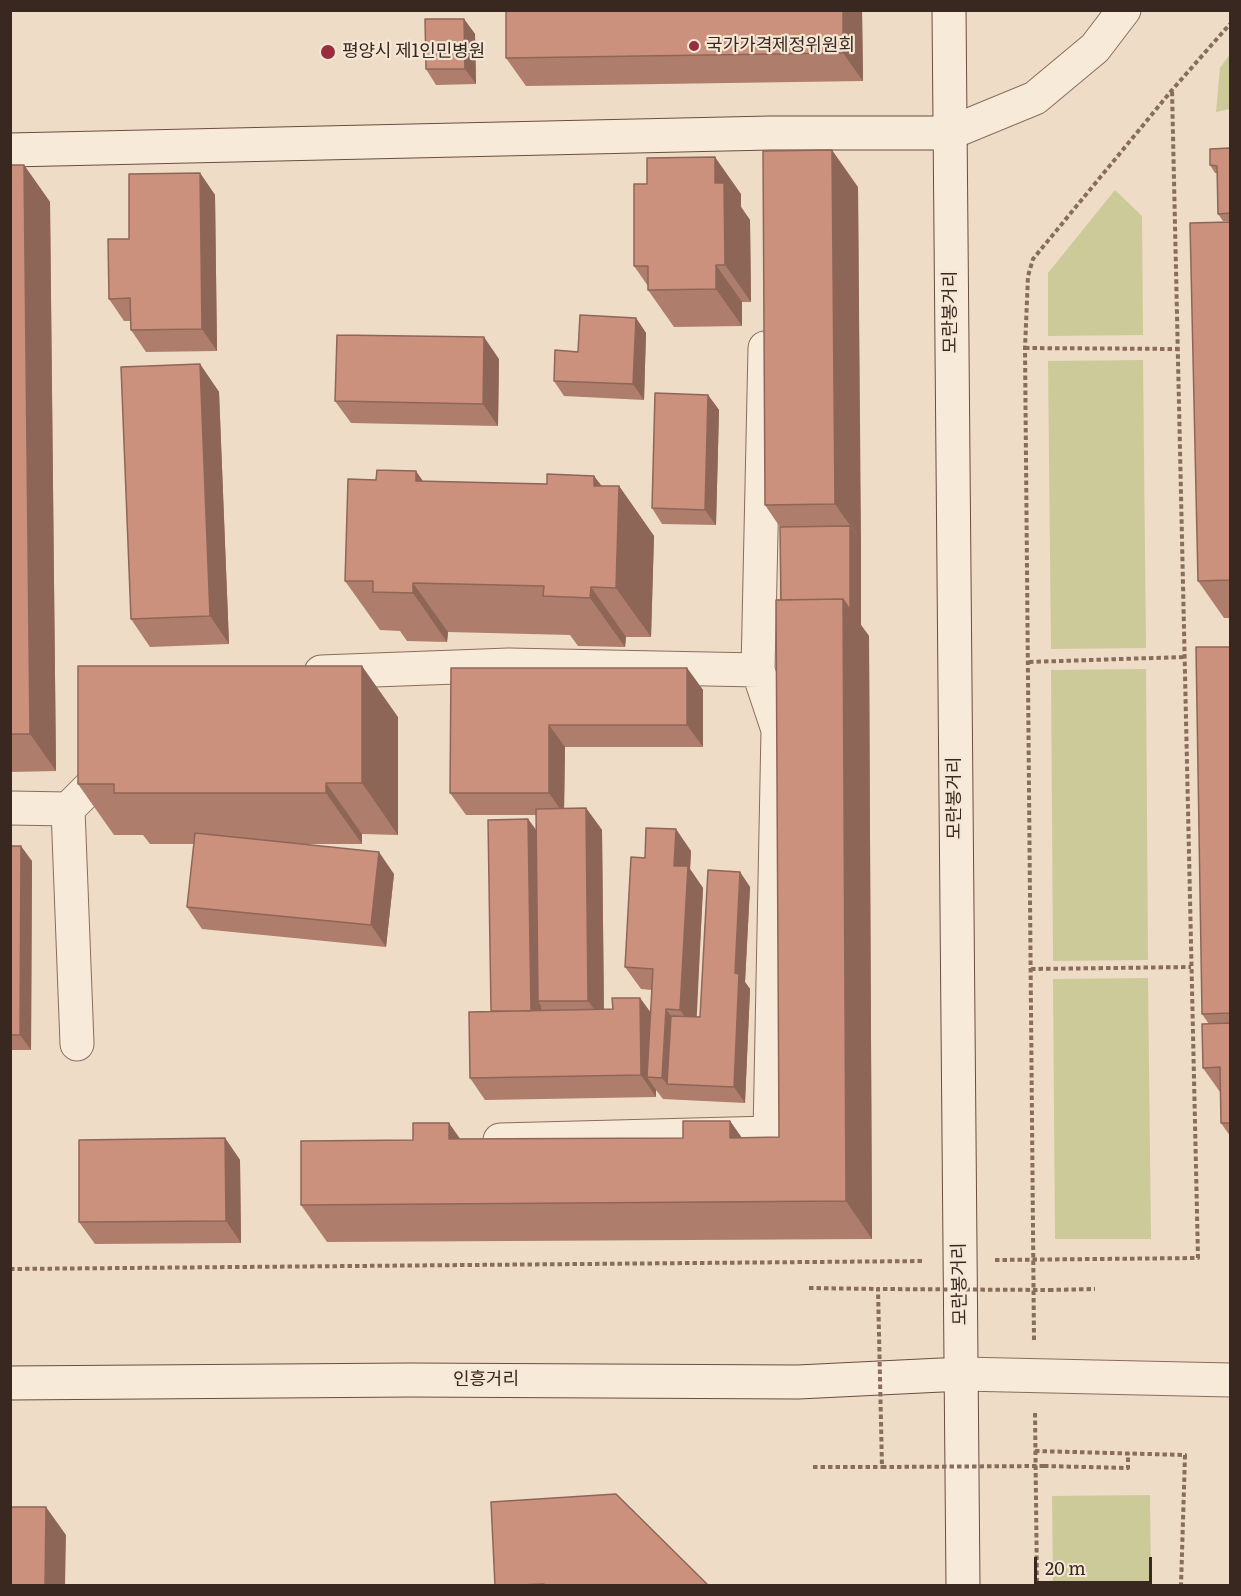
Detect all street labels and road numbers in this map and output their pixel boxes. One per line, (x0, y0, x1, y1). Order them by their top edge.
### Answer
street label: 모란봉거리 (940, 271, 962, 353)
street label: 모란봉거리 (944, 757, 966, 839)
street label: 모란봉거리 (948, 1242, 972, 1326)
street label: 인흥거리 (453, 1369, 519, 1391)

